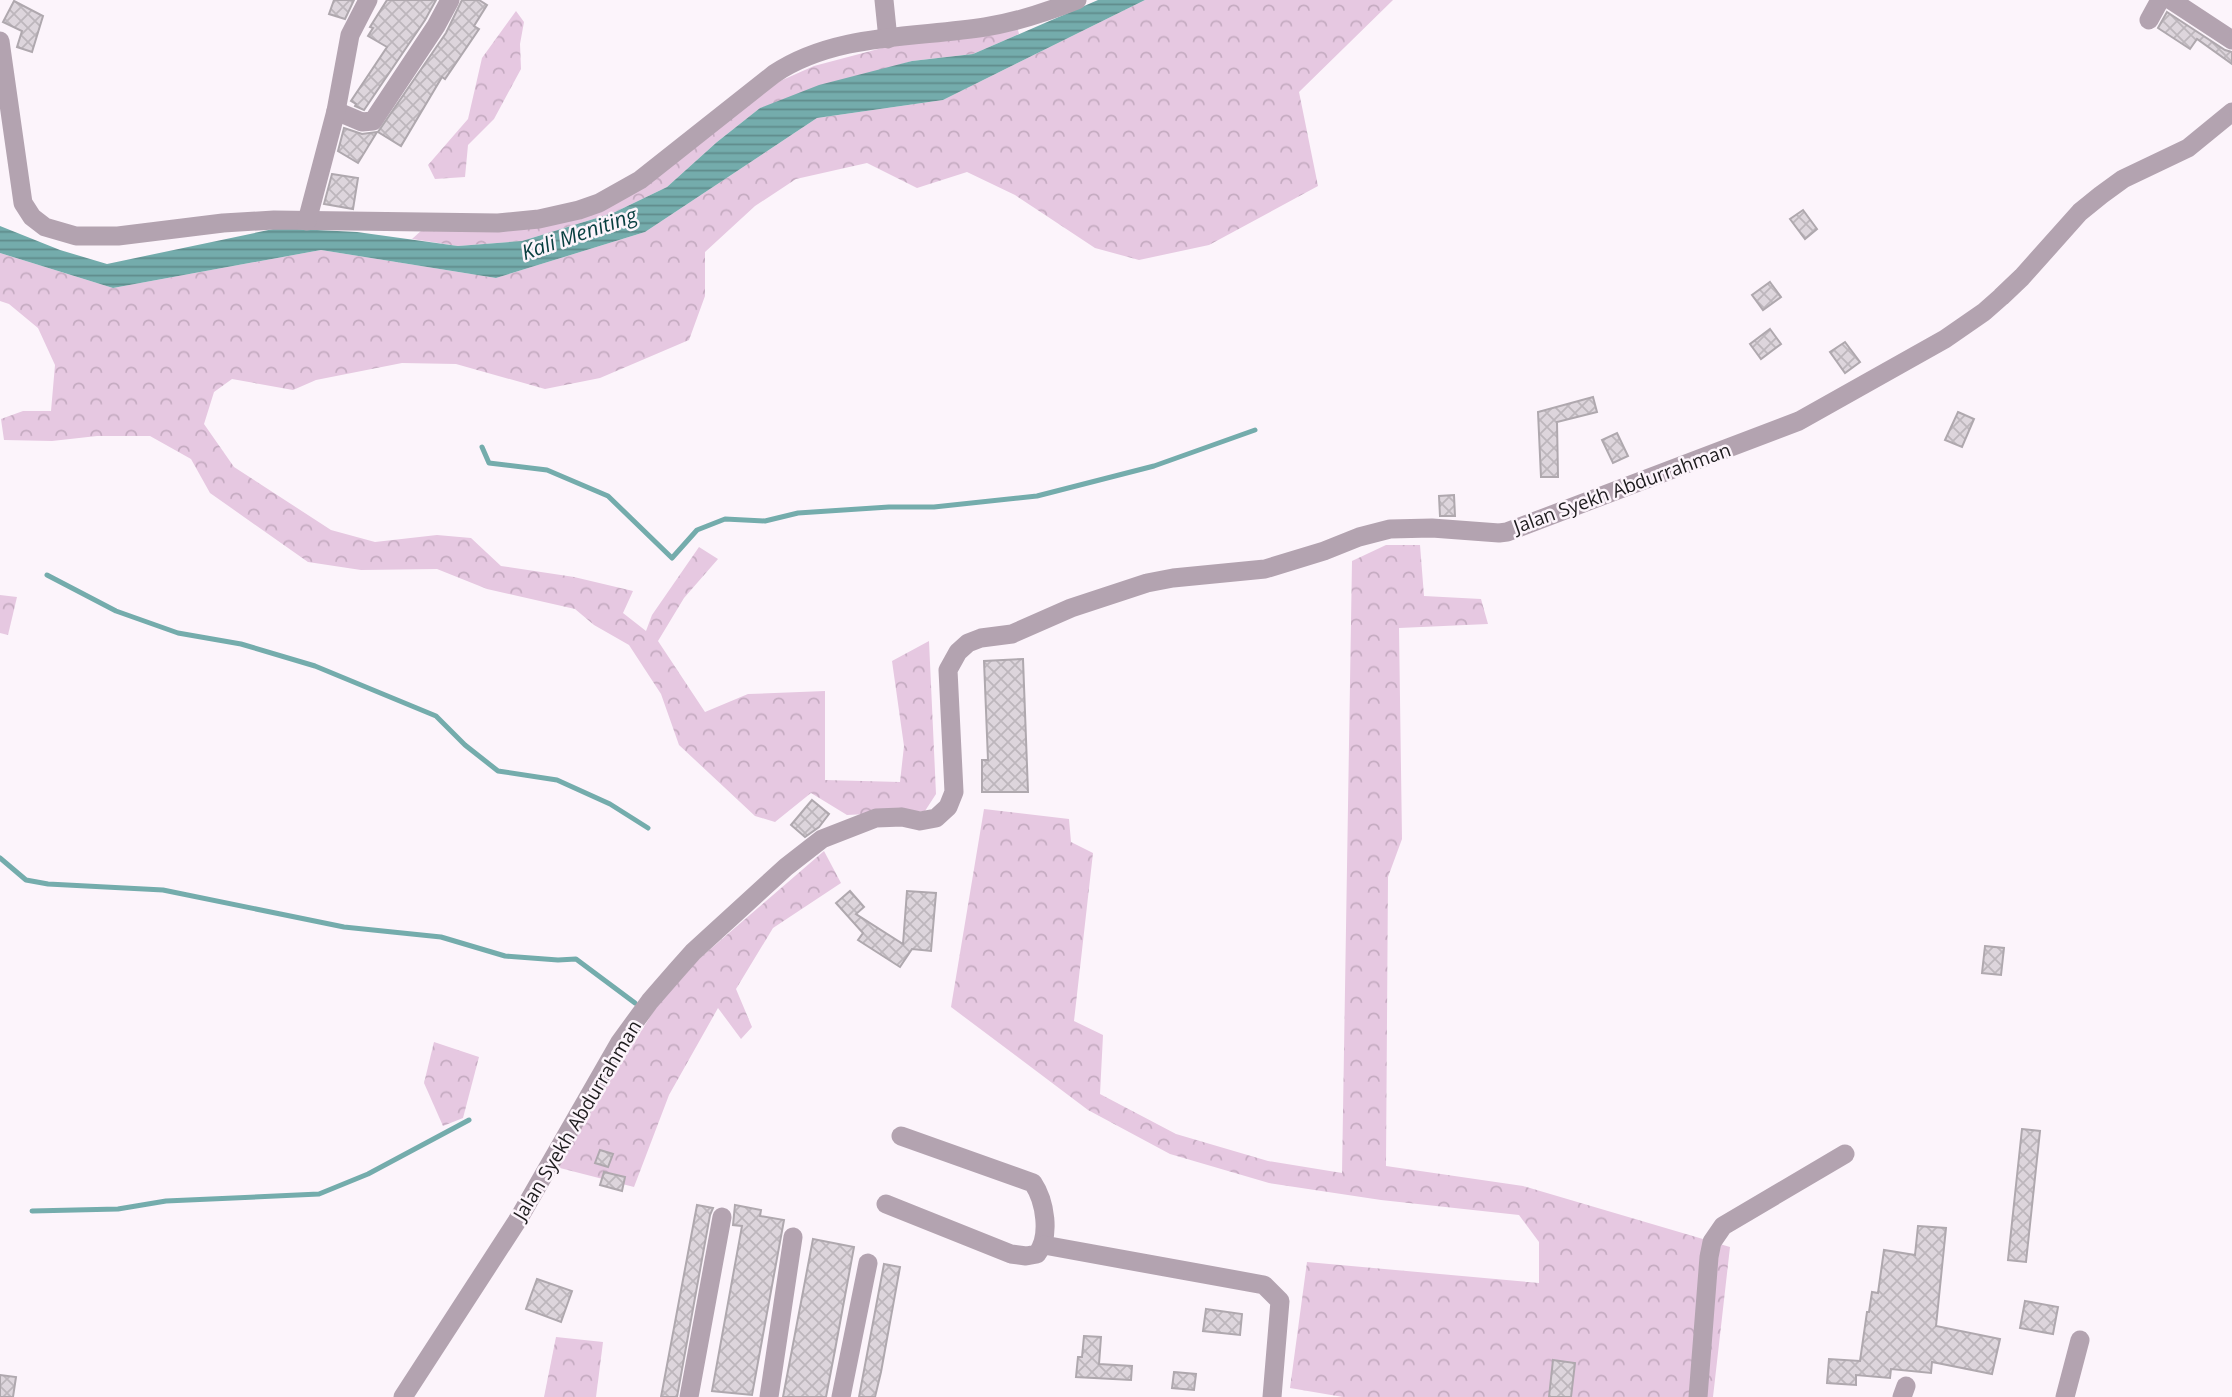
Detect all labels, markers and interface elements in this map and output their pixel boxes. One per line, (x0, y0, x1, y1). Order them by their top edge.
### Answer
water label: Kali Meniting (518, 200, 641, 266)
street label: Jalan Syekh Abdurrahman (1508, 437, 1734, 540)
street label: Jalan Syekh Abdurrahman (506, 1015, 647, 1227)

